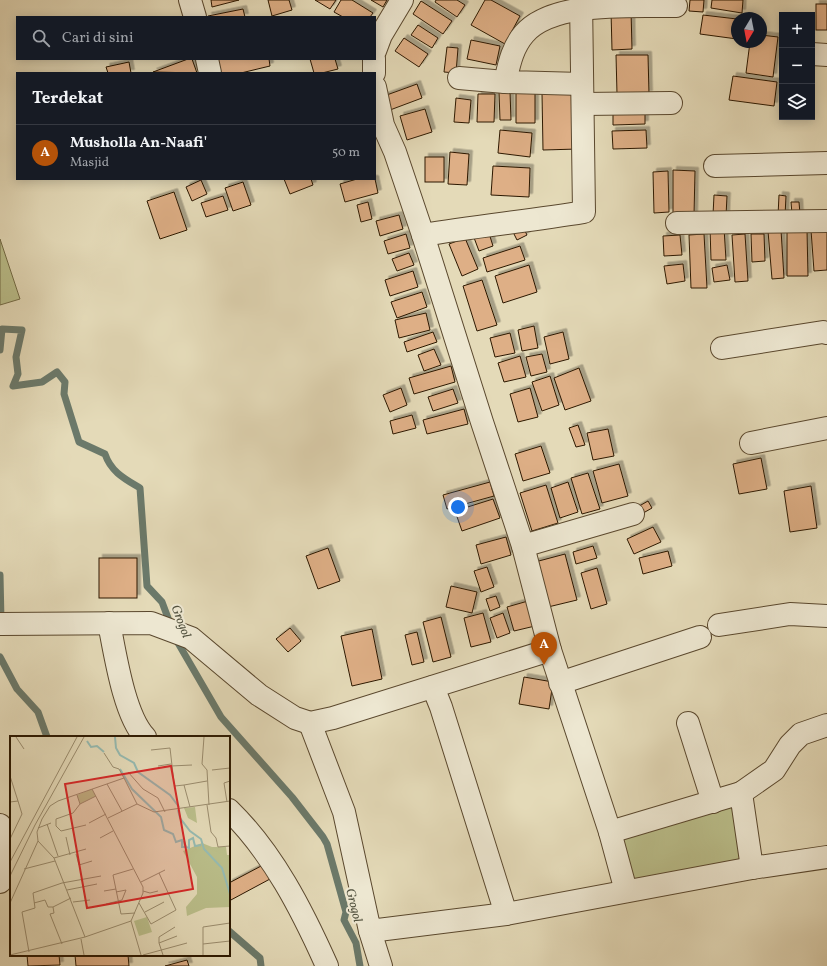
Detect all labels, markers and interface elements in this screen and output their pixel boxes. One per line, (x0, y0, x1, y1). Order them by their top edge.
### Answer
north arrow (731, 12, 767, 48)
map controls (779, 12, 815, 120)
button: + (779, 12, 815, 48)
search box (16, 16, 376, 60)
icon: search (30, 27, 52, 49)
text: Cari di sini (62, 28, 133, 49)
button: − (779, 48, 815, 84)
button: layers (779, 84, 815, 120)
text: Terdekat (32, 87, 103, 110)
text: Musholla An-Naafi' (70, 133, 207, 154)
text: A (40, 144, 50, 162)
text: 50 m (332, 144, 360, 162)
text: Masjid (70, 154, 109, 172)
your location (448, 497, 468, 517)
water label: Grogol (166, 602, 195, 642)
pin: A (531, 632, 557, 665)
inset map (10, 736, 230, 956)
water label: Grogol (340, 887, 366, 925)

